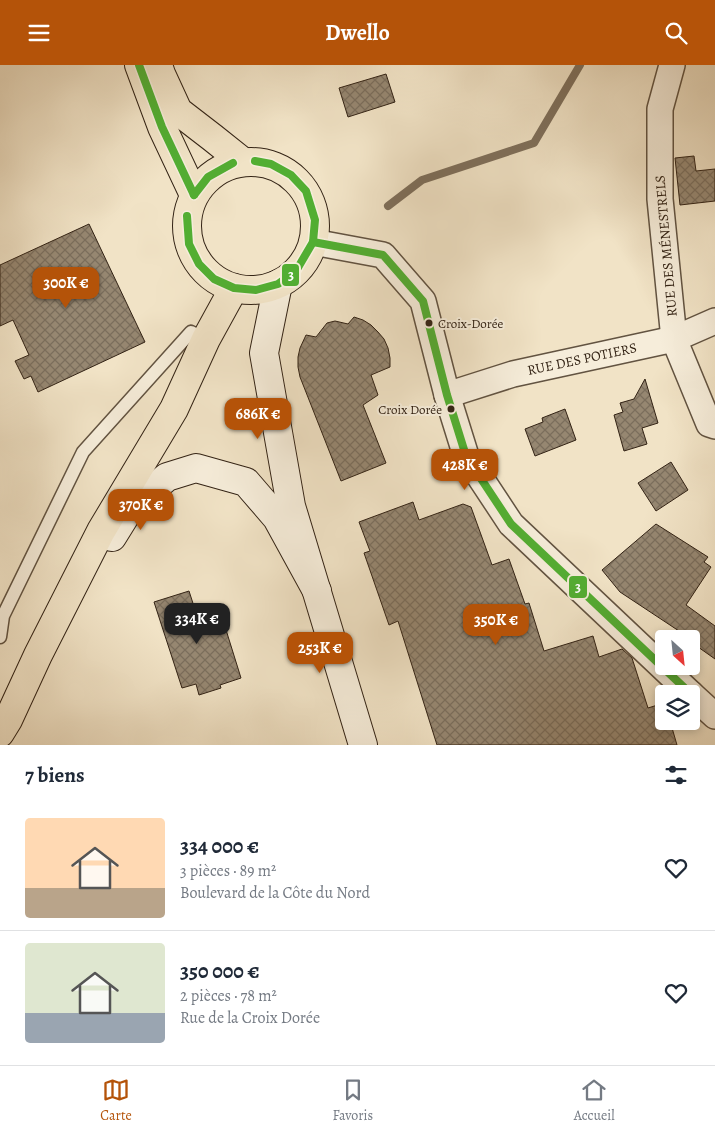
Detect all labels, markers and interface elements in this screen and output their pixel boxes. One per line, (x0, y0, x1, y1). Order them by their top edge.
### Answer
text: Dwello (325, 18, 390, 48)
icon: menu (25, 19, 53, 47)
icon: search (662, 19, 690, 47)
street label: RUE DES MÉNESTRELS (650, 174, 682, 318)
line badge: 3 (281, 263, 300, 287)
text: 3 (288, 266, 294, 285)
pin: 300K € (25, 267, 107, 309)
text: 300K € (43, 272, 89, 294)
place label: Croix-Dorée (438, 315, 503, 332)
marker: Croix-Dorée (424, 318, 434, 328)
street label: RUE DES POTIERS (526, 338, 638, 380)
pin: 686K € (217, 397, 299, 440)
place label: Croix Dorée (378, 401, 442, 418)
text: 686K € (235, 403, 281, 425)
marker: Croix Dorée (446, 404, 456, 414)
pin: 428K € (424, 449, 506, 491)
text: 428K € (442, 454, 488, 476)
pin: 370K € (100, 489, 182, 531)
text: 370K € (119, 494, 163, 516)
line badge: 3 (568, 575, 588, 599)
text: 3 (575, 578, 581, 597)
pin: 334K € (156, 603, 238, 645)
pin: 350K € (455, 603, 537, 646)
text: 334K € (175, 608, 219, 630)
text: 350K € (474, 609, 518, 631)
north arrow (655, 630, 700, 675)
map controls (655, 630, 700, 730)
pin: 253K € (279, 631, 361, 674)
text: 253K € (298, 637, 342, 659)
button: layers (655, 685, 700, 730)
text: 7 biens (25, 761, 85, 789)
icon: filters (662, 761, 690, 789)
text: 334 000 € (180, 832, 259, 860)
icon: home (65, 838, 125, 898)
icon: heart (662, 854, 690, 882)
text: 3 pièces · 89 m² (180, 860, 276, 882)
text: Boulevard de la Côte du Nord (180, 882, 370, 904)
text: 350 000 € (180, 957, 260, 985)
icon: home (65, 963, 125, 1023)
icon: heart (662, 979, 690, 1007)
text: 2 pièces · 78 m² (180, 985, 277, 1007)
text: Rue de la Croix Dorée (180, 1007, 320, 1029)
tab: Carte (100, 1076, 132, 1125)
tab: Favoris (332, 1076, 373, 1125)
tab: Accueil (574, 1076, 615, 1125)

